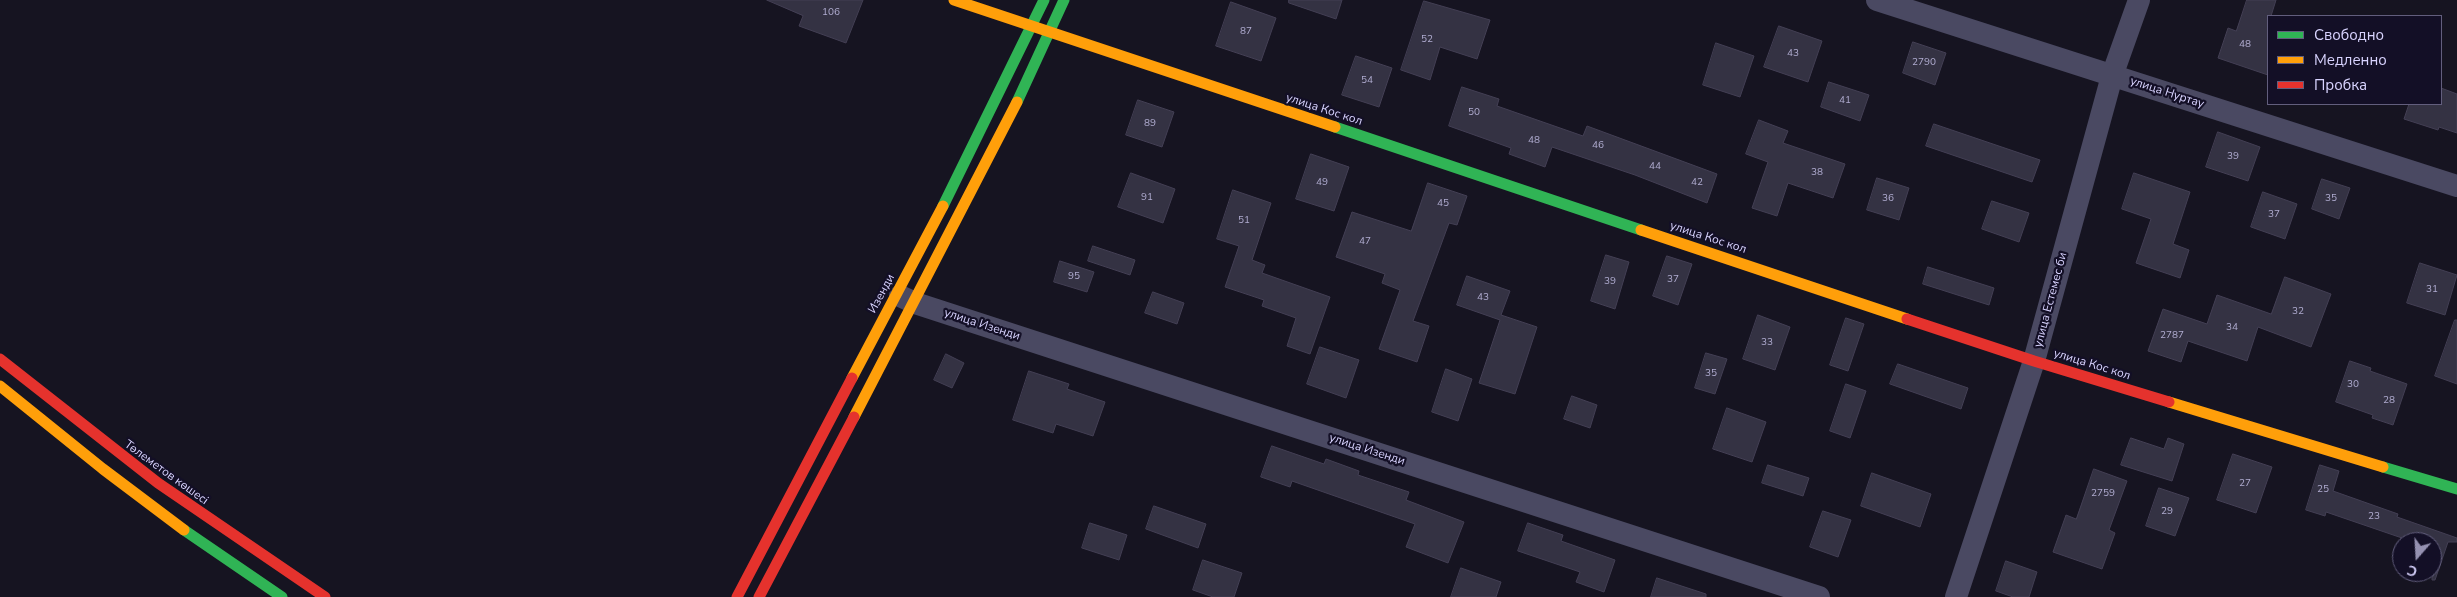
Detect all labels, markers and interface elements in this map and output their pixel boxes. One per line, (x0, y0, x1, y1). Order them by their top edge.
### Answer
house number: 106 (822, 7, 840, 19)
legend (2267, 15, 2442, 105)
text: Свободно (2314, 25, 2384, 45)
house number: 87 (1240, 26, 1252, 38)
house number: 52 (1421, 34, 1433, 46)
house number: 48 (2239, 39, 2251, 51)
house number: 43 (1787, 48, 1799, 60)
text: Медленно (2314, 50, 2387, 70)
house number: 2790 (1912, 57, 1936, 69)
street label: улица Нуртау (2128, 74, 2206, 112)
house number: 54 (1361, 75, 1373, 87)
text: Пробка (2314, 75, 2367, 95)
street label: улица Кос кол (1284, 91, 1364, 129)
house number: 41 (1839, 95, 1851, 107)
house number: 50 (1468, 107, 1480, 119)
house number: 89 (1144, 118, 1156, 130)
house number: 48 (1528, 135, 1540, 147)
house number: 46 (1592, 140, 1604, 152)
house number: 39 (2227, 151, 2239, 163)
house number: 44 (1649, 161, 1661, 173)
house number: 38 (1811, 167, 1823, 179)
house number: 49 (1316, 177, 1328, 189)
house number: 42 (1691, 177, 1703, 189)
house number: 91 (1141, 192, 1153, 204)
house number: 36 (1882, 193, 1894, 205)
house number: 35 (2325, 193, 2337, 205)
house number: 45 (1437, 198, 1449, 210)
house number: 37 (2268, 209, 2280, 221)
house number: 51 (1238, 215, 1250, 227)
street label: улица Кос кол (1668, 219, 1748, 257)
house number: 47 (1359, 236, 1371, 248)
street label: улица Естемес би (2031, 251, 2071, 349)
house number: 95 (1068, 271, 1080, 283)
street label: Изенди (866, 272, 898, 316)
house number: 37 (1667, 274, 1679, 286)
house number: 39 (1604, 276, 1616, 288)
house number: 31 (2426, 284, 2438, 296)
house number: 43 (1477, 292, 1489, 304)
street label: улица Изенди (942, 306, 1022, 344)
house number: 32 (2292, 306, 2304, 318)
house number: 34 (2226, 322, 2238, 334)
house number: 2787 (2160, 330, 2184, 342)
house number: 33 (1761, 337, 1773, 349)
street label: улица Кос кол (2052, 346, 2132, 384)
house number: 35 (1705, 368, 1717, 380)
house number: 30 (2347, 379, 2359, 391)
house number: 28 (2383, 395, 2395, 407)
street label: улица Изенди (1327, 431, 1407, 469)
street label: Төлеметов көшесі (121, 438, 211, 508)
house number: 27 (2239, 478, 2251, 490)
house number: 25 (2317, 484, 2329, 496)
house number: 2759 (2091, 488, 2115, 500)
house number: 29 (2161, 506, 2173, 518)
house number: 23 (2368, 511, 2380, 523)
north arrow (2392, 532, 2442, 582)
text: С (2405, 560, 2420, 581)

